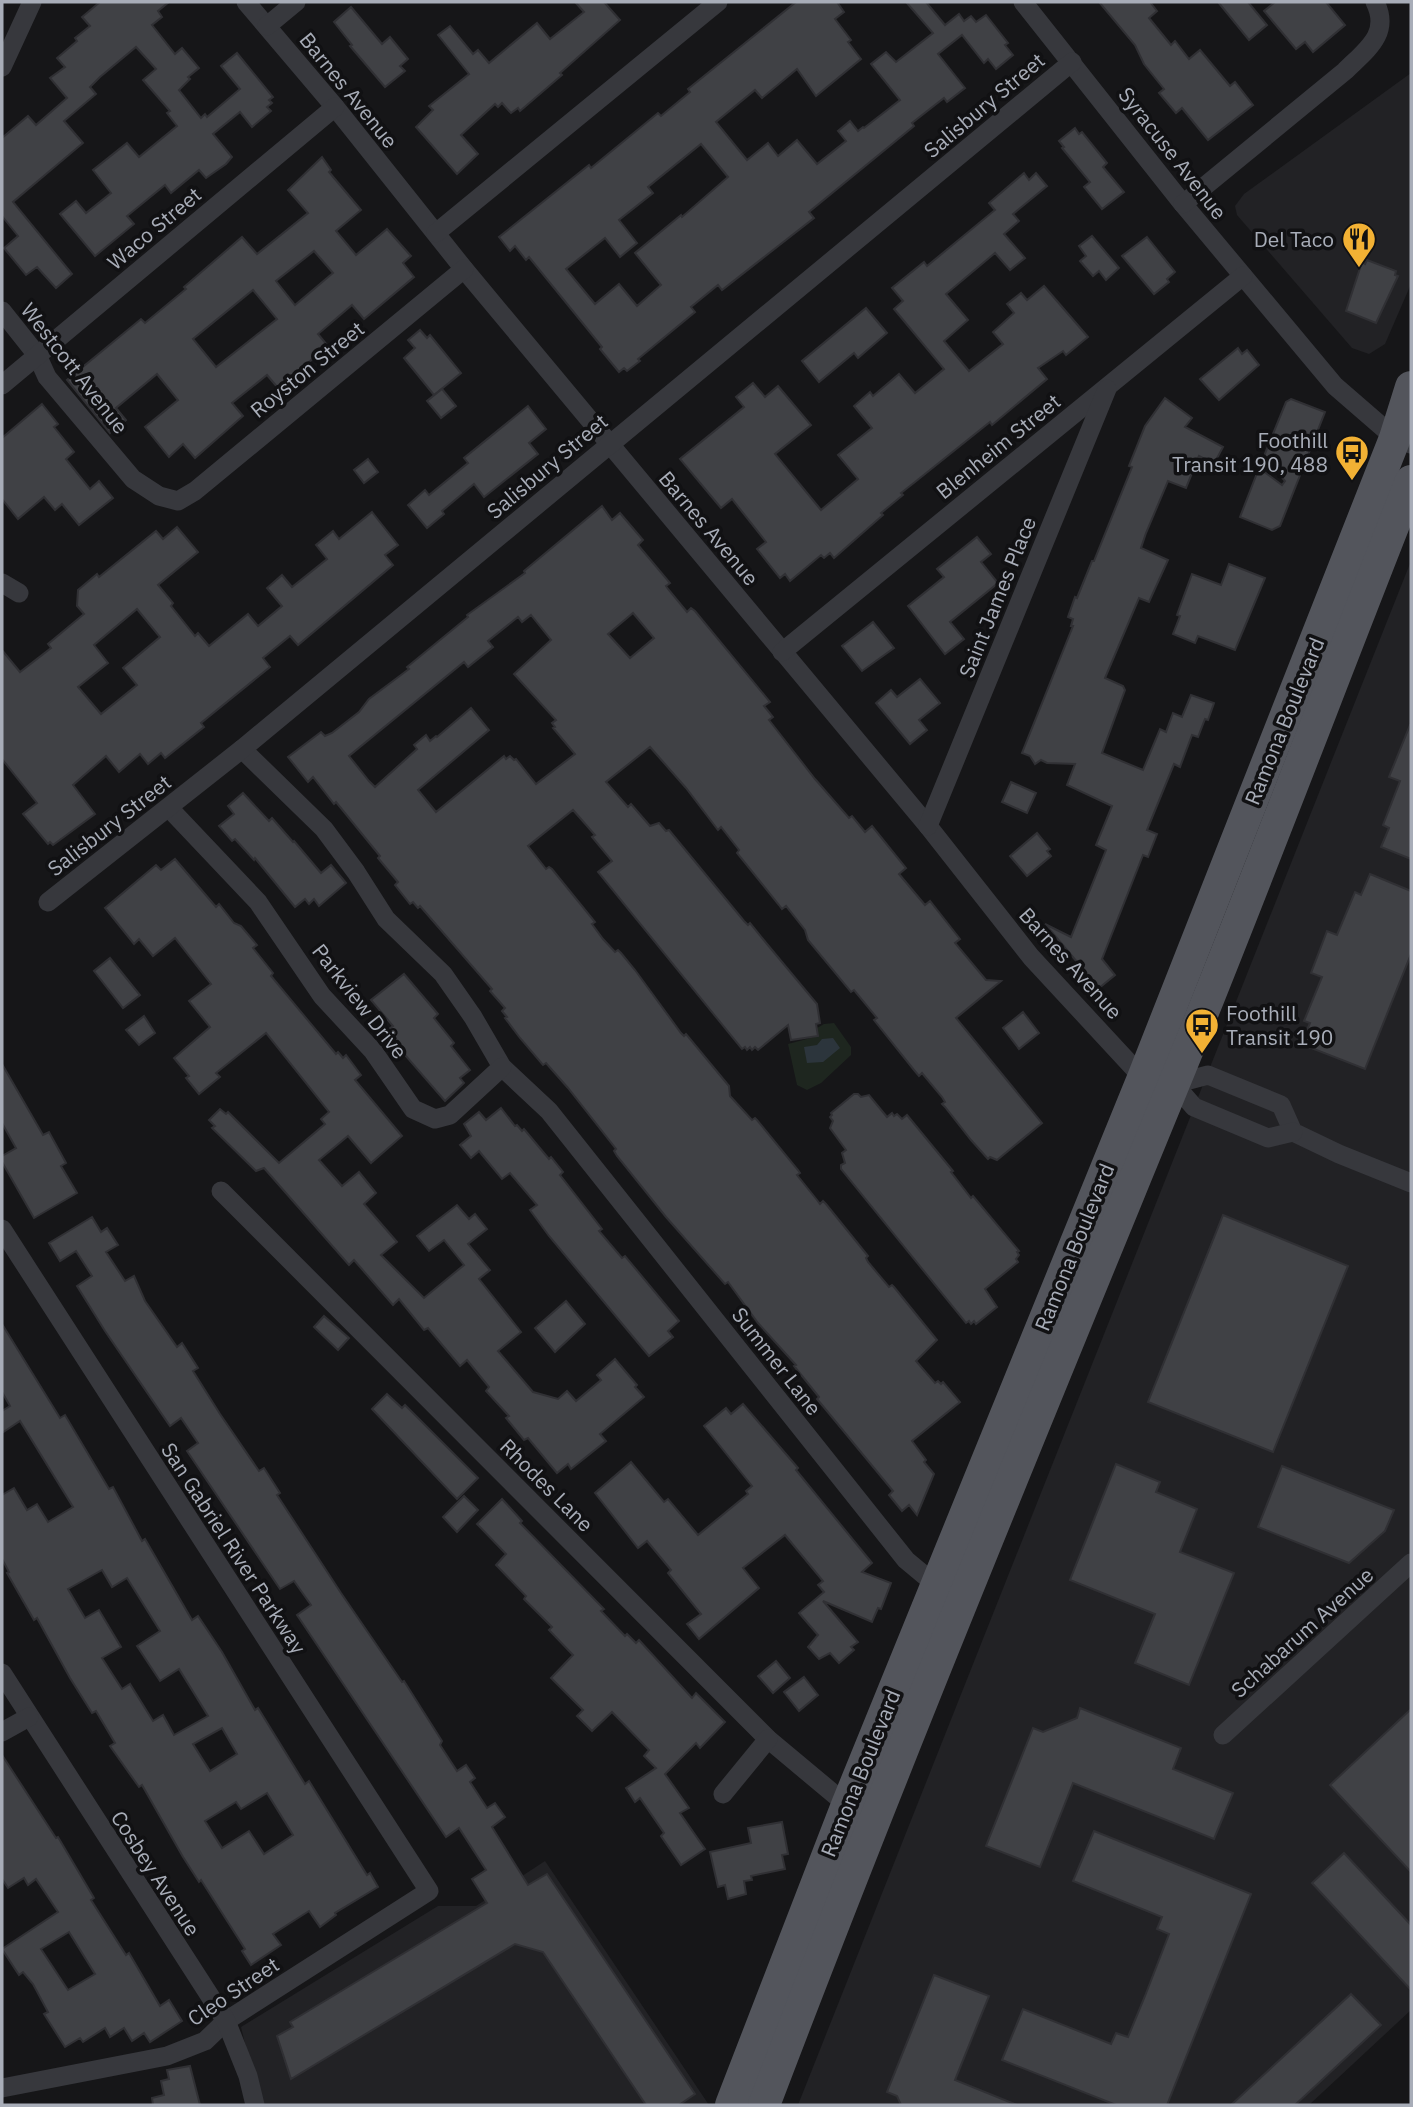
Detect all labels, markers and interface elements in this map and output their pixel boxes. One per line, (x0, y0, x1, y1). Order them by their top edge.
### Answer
street label: Barnes Avenue (294, 26, 404, 154)
street label: Salisbury Street (918, 46, 1050, 164)
street label: Syracuse Avenue (1112, 81, 1234, 225)
street label: Waco Street (101, 180, 207, 276)
restaurant icon: Del Taco (1340, 220, 1378, 269)
place label: Del Taco (1254, 225, 1334, 253)
street label: Westcott Avenue (15, 297, 135, 439)
street label: Royston Street (244, 314, 370, 424)
street label: Blenheim Street (930, 387, 1066, 505)
street label: Salisbury Street (481, 407, 613, 525)
place label: Foothill Transit 190, 488 (1172, 426, 1328, 478)
bus stop icon: Foothill Transit 190, 488 (1333, 433, 1371, 482)
street label: Barnes Avenue (653, 465, 765, 591)
street label: Saint James Place (952, 512, 1042, 682)
street label: Ramona Boulevard (1238, 633, 1330, 809)
street label: Salisbury Street (41, 768, 177, 882)
street label: Barnes Avenue (1013, 901, 1129, 1025)
street label: Parkview Drive (306, 938, 414, 1064)
place label: Foothill Transit 190 (1226, 999, 1333, 1051)
bus stop icon: Foothill Transit 190 (1183, 1006, 1221, 1055)
street label: Ramona Boulevard (1028, 1159, 1120, 1335)
street label: Summer Lane (726, 1301, 828, 1421)
street label: Rhodes Lane (494, 1432, 600, 1538)
street label: San Gabriel River Parkway (155, 1437, 313, 1659)
street label: Schabarum Avenue (1225, 1561, 1379, 1703)
street label: Ramona Boulevard (814, 1685, 906, 1861)
street label: Cosbey Avenue (105, 1805, 207, 1941)
street label: Cleo Street (182, 1950, 284, 2032)

